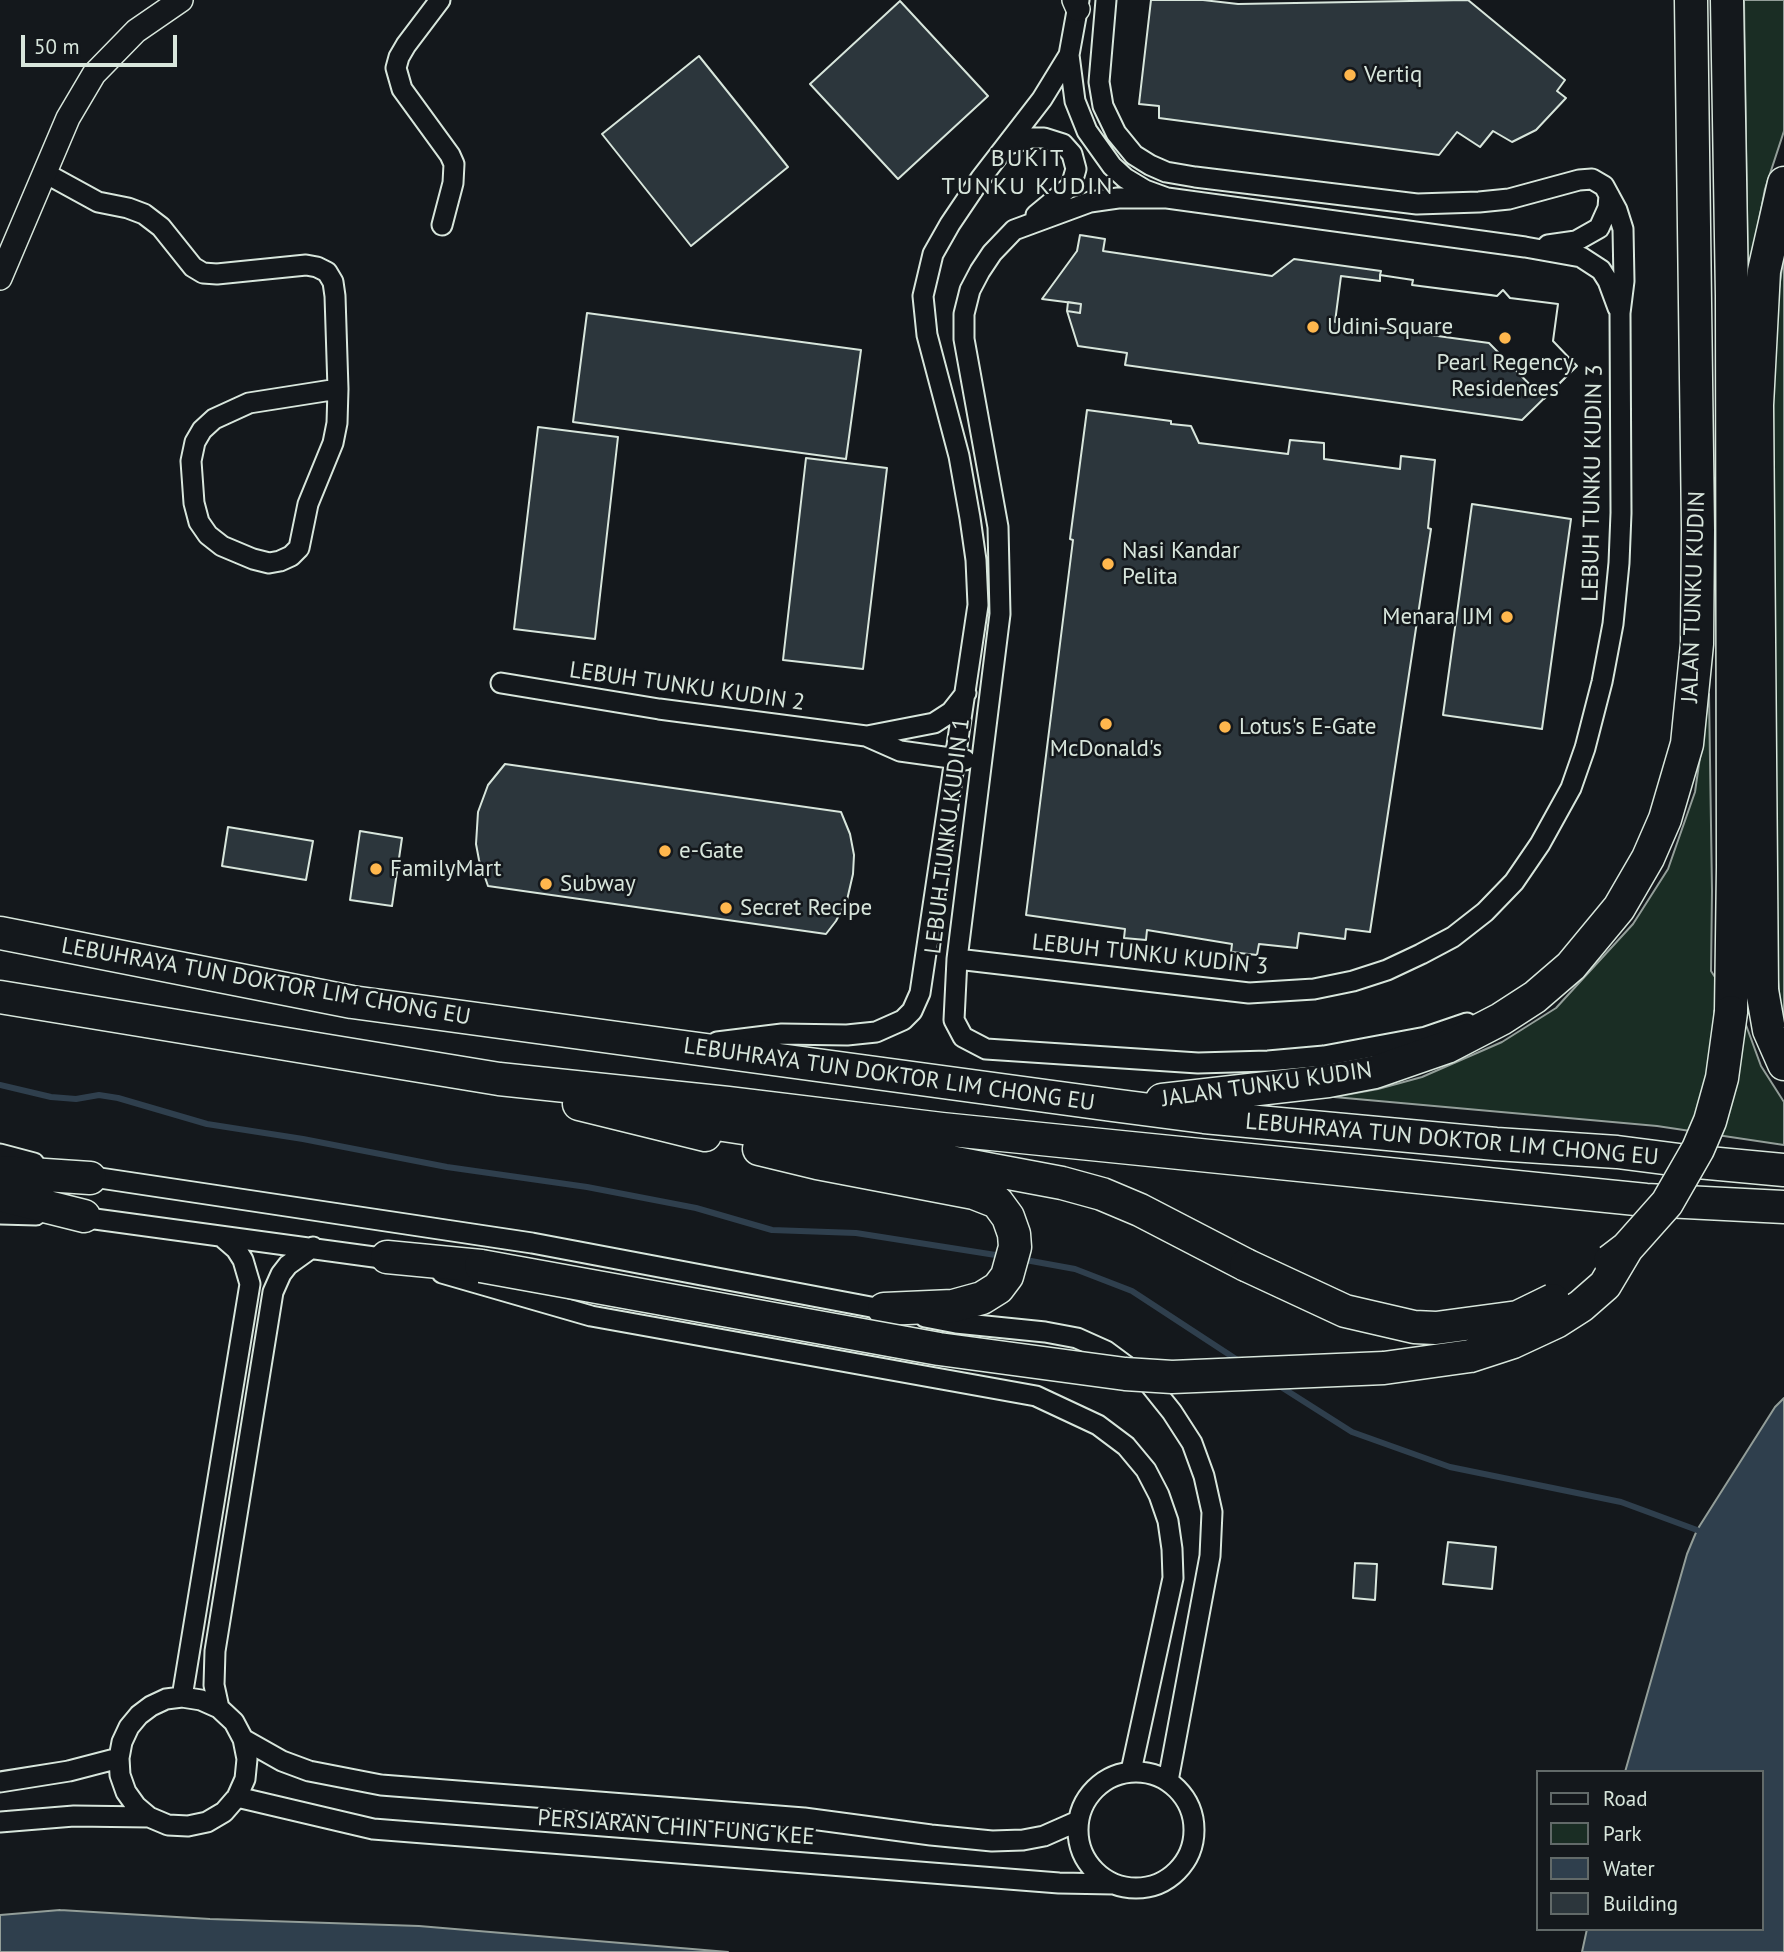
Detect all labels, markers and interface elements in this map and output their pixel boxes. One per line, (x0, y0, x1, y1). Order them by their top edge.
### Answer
scale bar (24, 21, 180, 65)
text: 50 m (34, 33, 80, 60)
place label: Vertiq (1364, 61, 1422, 89)
marker: Vertiq (1342, 67, 1358, 83)
district label: BUKIT TUNKU KUDIN (943, 145, 1113, 201)
place label: Udini Square (1327, 313, 1453, 341)
marker: Udini Square (1305, 319, 1321, 335)
marker: Pearl Regency Residences (1497, 330, 1513, 346)
place label: Pearl Regency Residences (1436, 349, 1574, 403)
street label: LEBUH TUNKU KUDIN 3 (1577, 364, 1609, 602)
street label: JALAN TUNKU KUDIN (1677, 491, 1711, 703)
place label: Nasi Kandar Pelita (1122, 537, 1240, 591)
marker: Nasi Kandar Pelita (1100, 556, 1116, 572)
place label: Menara IJM (1382, 603, 1493, 631)
marker: Menara IJM (1499, 609, 1515, 625)
street label: LEBUH TUNKU KUDIN 2 (567, 657, 807, 717)
place label: Lotus's E-Gate (1239, 713, 1376, 741)
street label: LEBUH TUNKU KUDIN 1 (920, 716, 976, 956)
marker: McDonald's (1098, 716, 1114, 732)
marker: Lotus's E-Gate (1217, 719, 1233, 735)
place label: McDonald's (1050, 735, 1162, 763)
place label: e-Gate (679, 837, 744, 865)
marker: e-Gate (657, 843, 673, 859)
place label: FamilyMart (390, 855, 501, 883)
marker: FamilyMart (368, 861, 384, 877)
place label: Subway (560, 870, 636, 898)
marker: Subway (538, 876, 554, 892)
place label: Secret Recipe (740, 894, 872, 922)
marker: Secret Recipe (718, 900, 734, 916)
street label: LEBUH TUNKU KUDIN 3 (1030, 929, 1270, 981)
street label: LEBUHRAYA TUN DOKTOR LIM CHONG EU (59, 932, 473, 1032)
street label: LEBUHRAYA TUN DOKTOR LIM CHONG EU (682, 1032, 1096, 1118)
street label: JALAN TUNKU KUDIN (1160, 1057, 1374, 1113)
street label: LEBUHRAYA TUN DOKTOR LIM CHONG EU (1244, 1108, 1660, 1172)
legend (1536, 1770, 1763, 1931)
text: Road (1603, 1785, 1647, 1812)
street label: PERSIARAN CHIN FUNG KEE (537, 1805, 815, 1851)
text: Park (1603, 1820, 1642, 1847)
text: Water (1603, 1855, 1655, 1882)
text: Building (1603, 1890, 1678, 1917)

